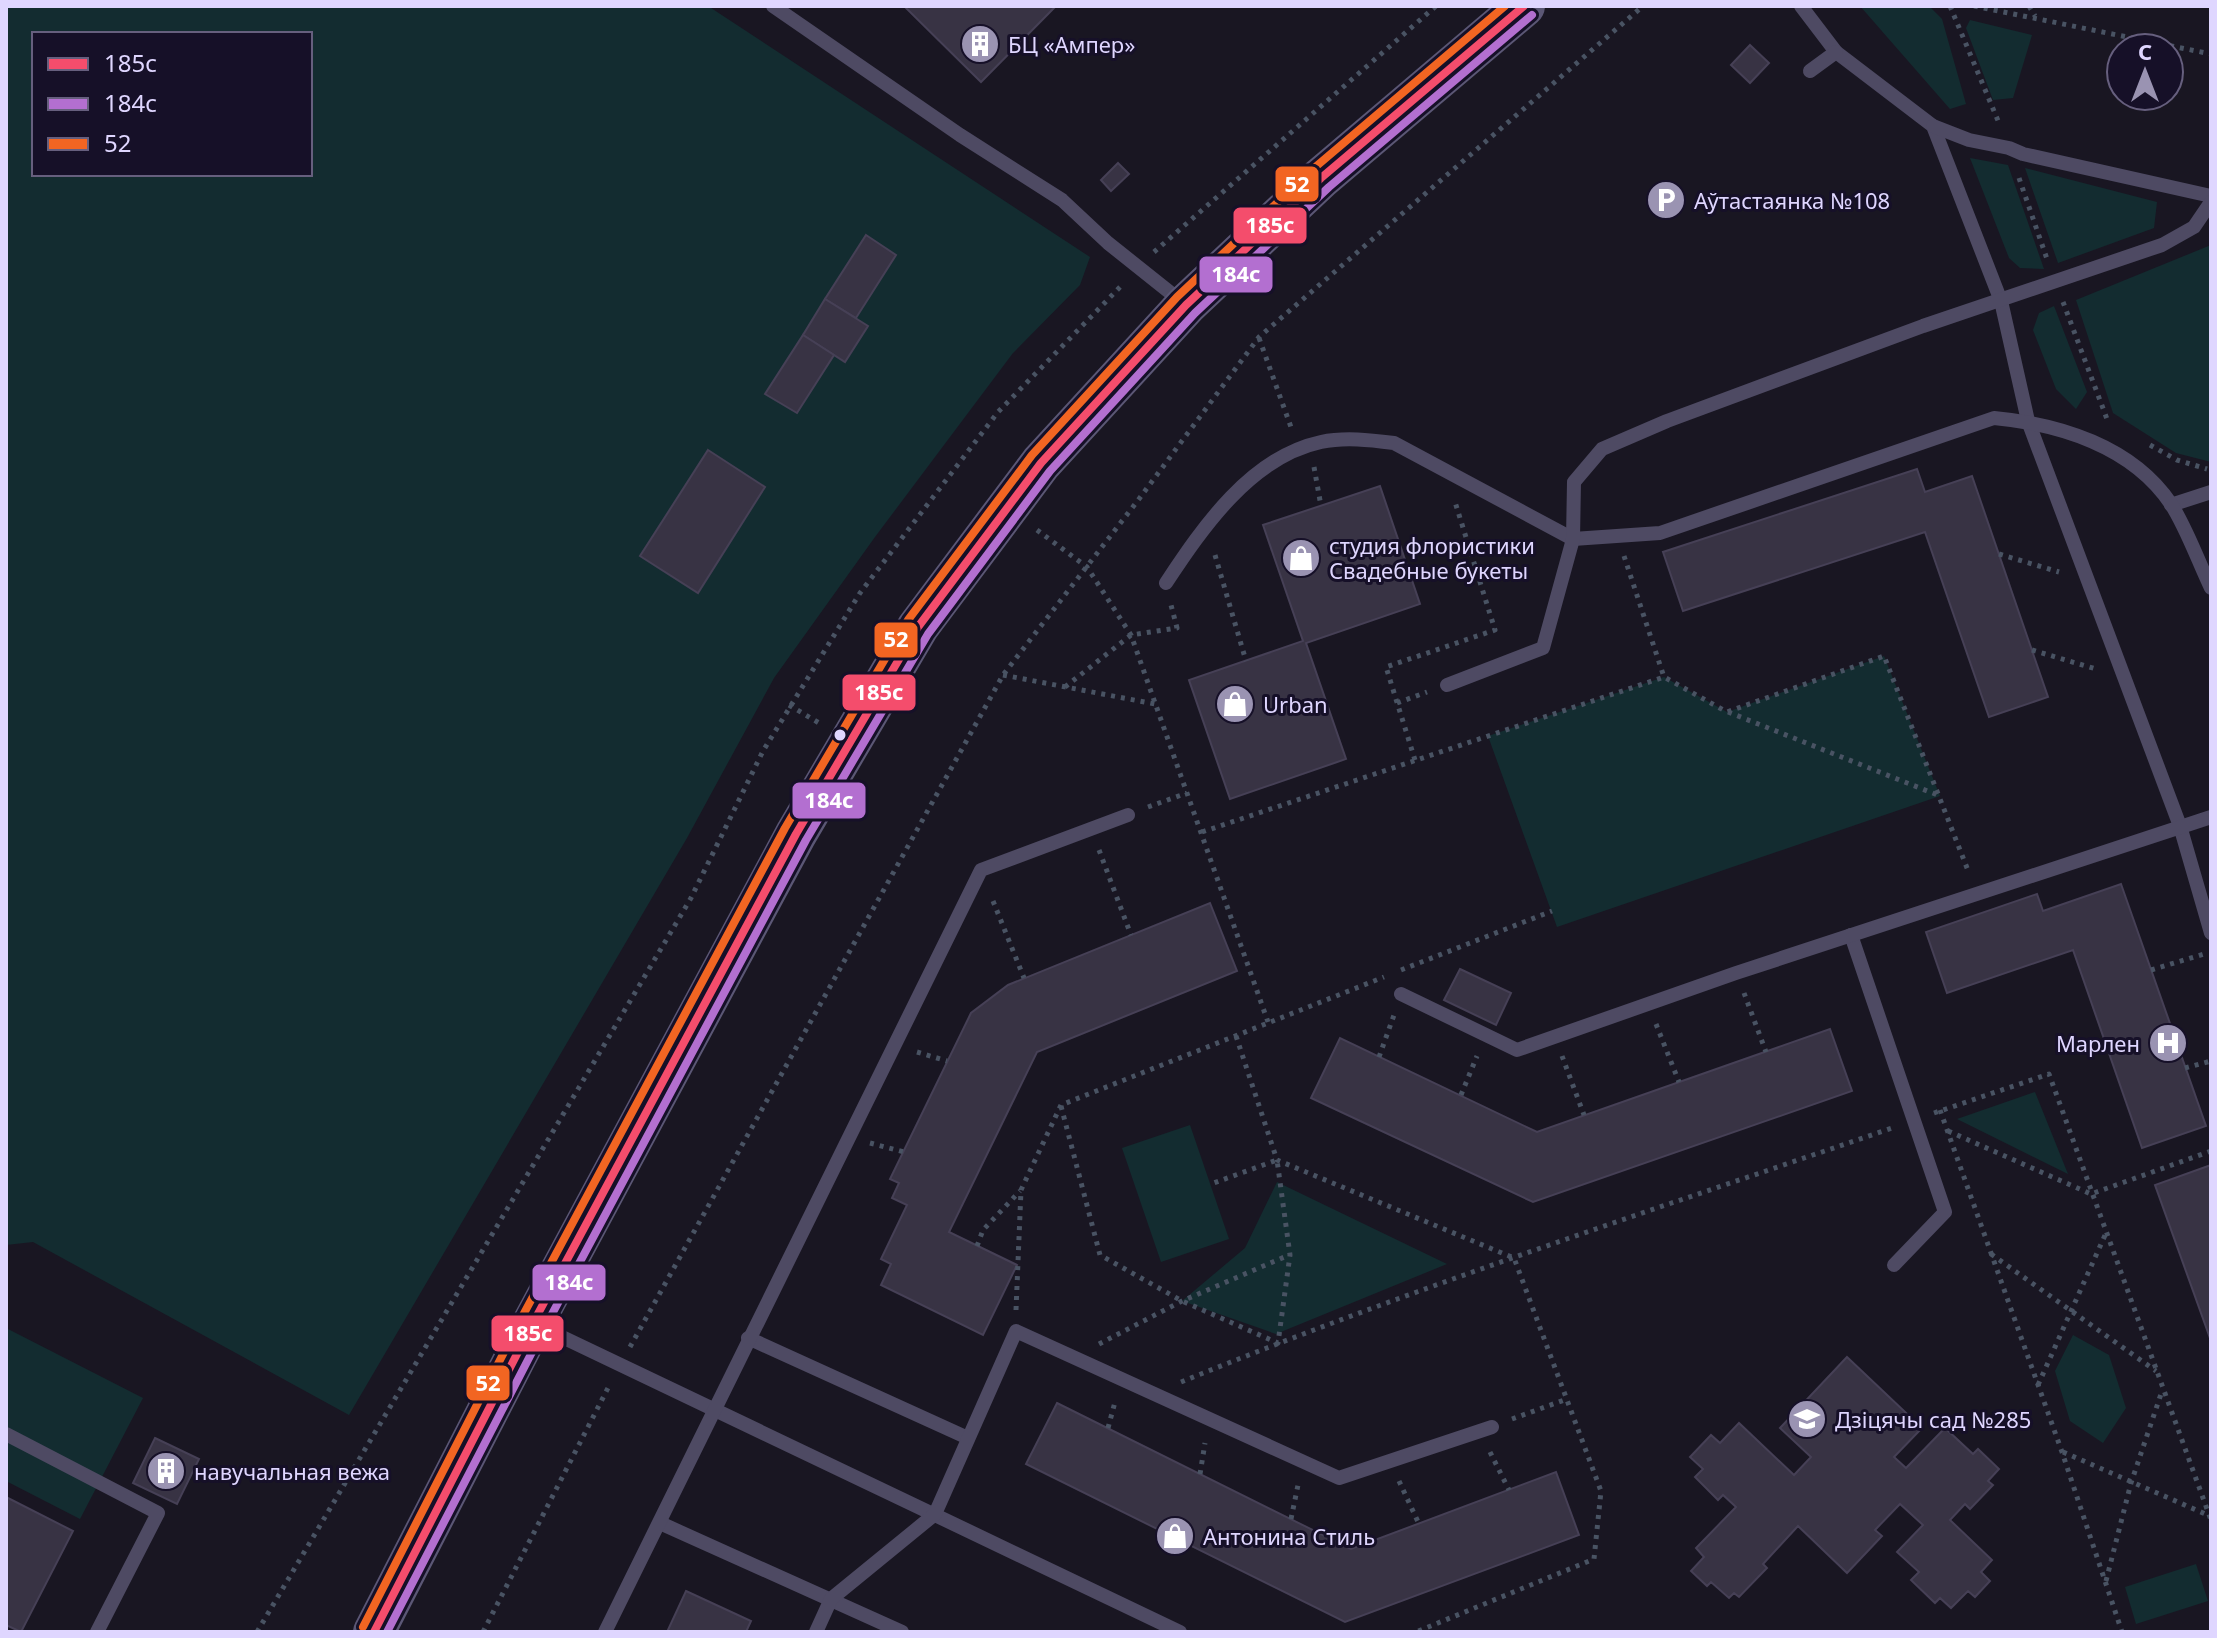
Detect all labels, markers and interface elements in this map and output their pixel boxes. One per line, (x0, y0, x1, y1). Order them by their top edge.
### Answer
building icon: БЦ «Ампер» (959, 23, 1001, 65)
place label: БЦ «Ампер» (1008, 29, 1135, 59)
legend (32, 32, 312, 176)
north arrow (2105, 32, 2185, 112)
text: С (2138, 36, 2152, 66)
text: 185с (104, 46, 157, 79)
text: 184с (104, 86, 157, 119)
text: 52 (104, 126, 131, 159)
line badge: 52 (1274, 165, 1320, 203)
text: 52 (1284, 168, 1310, 198)
parking icon: Аўтастаянка №108 (1645, 179, 1687, 221)
place label: Аўтастаянка №108 (1694, 185, 1890, 215)
line badge: 185с (1232, 206, 1308, 245)
text: 185с (1245, 209, 1295, 239)
line badge: 184с (1198, 255, 1274, 294)
text: 184с (1211, 258, 1261, 288)
place label: студия флористики Свадебные букеты (1329, 530, 1535, 585)
shop icon: студия флористики Свадебные букеты (1280, 537, 1322, 579)
line badge: 52 (873, 621, 919, 659)
text: 52 (883, 623, 909, 653)
line badge: 185с (841, 673, 917, 712)
text: 185с (854, 676, 904, 706)
shop icon: Urban (1214, 683, 1256, 725)
place label: Urban (1263, 689, 1328, 719)
unlabelled marker (832, 727, 848, 743)
line badge: 184с (791, 781, 867, 820)
text: 184с (804, 784, 854, 814)
hospital icon: Марлен (2147, 1022, 2189, 1064)
place label: Марлен (2056, 1028, 2140, 1058)
line badge: 184с (531, 1263, 607, 1302)
text: 184с (544, 1266, 594, 1296)
line badge: 185с (490, 1314, 565, 1353)
text: 185с (503, 1317, 553, 1347)
line badge: 52 (465, 1364, 511, 1402)
text: 52 (475, 1367, 501, 1397)
school or university icon: Дзіцячы сад №285 (1786, 1398, 1828, 1440)
place label: Дзіцячы сад №285 (1835, 1404, 2031, 1434)
building icon: навучальная вежа (145, 1450, 187, 1492)
place label: навучальная вежа (194, 1456, 390, 1486)
shop icon: Антонина Стиль (1154, 1515, 1196, 1557)
place label: Антонина Стиль (1203, 1521, 1375, 1551)

